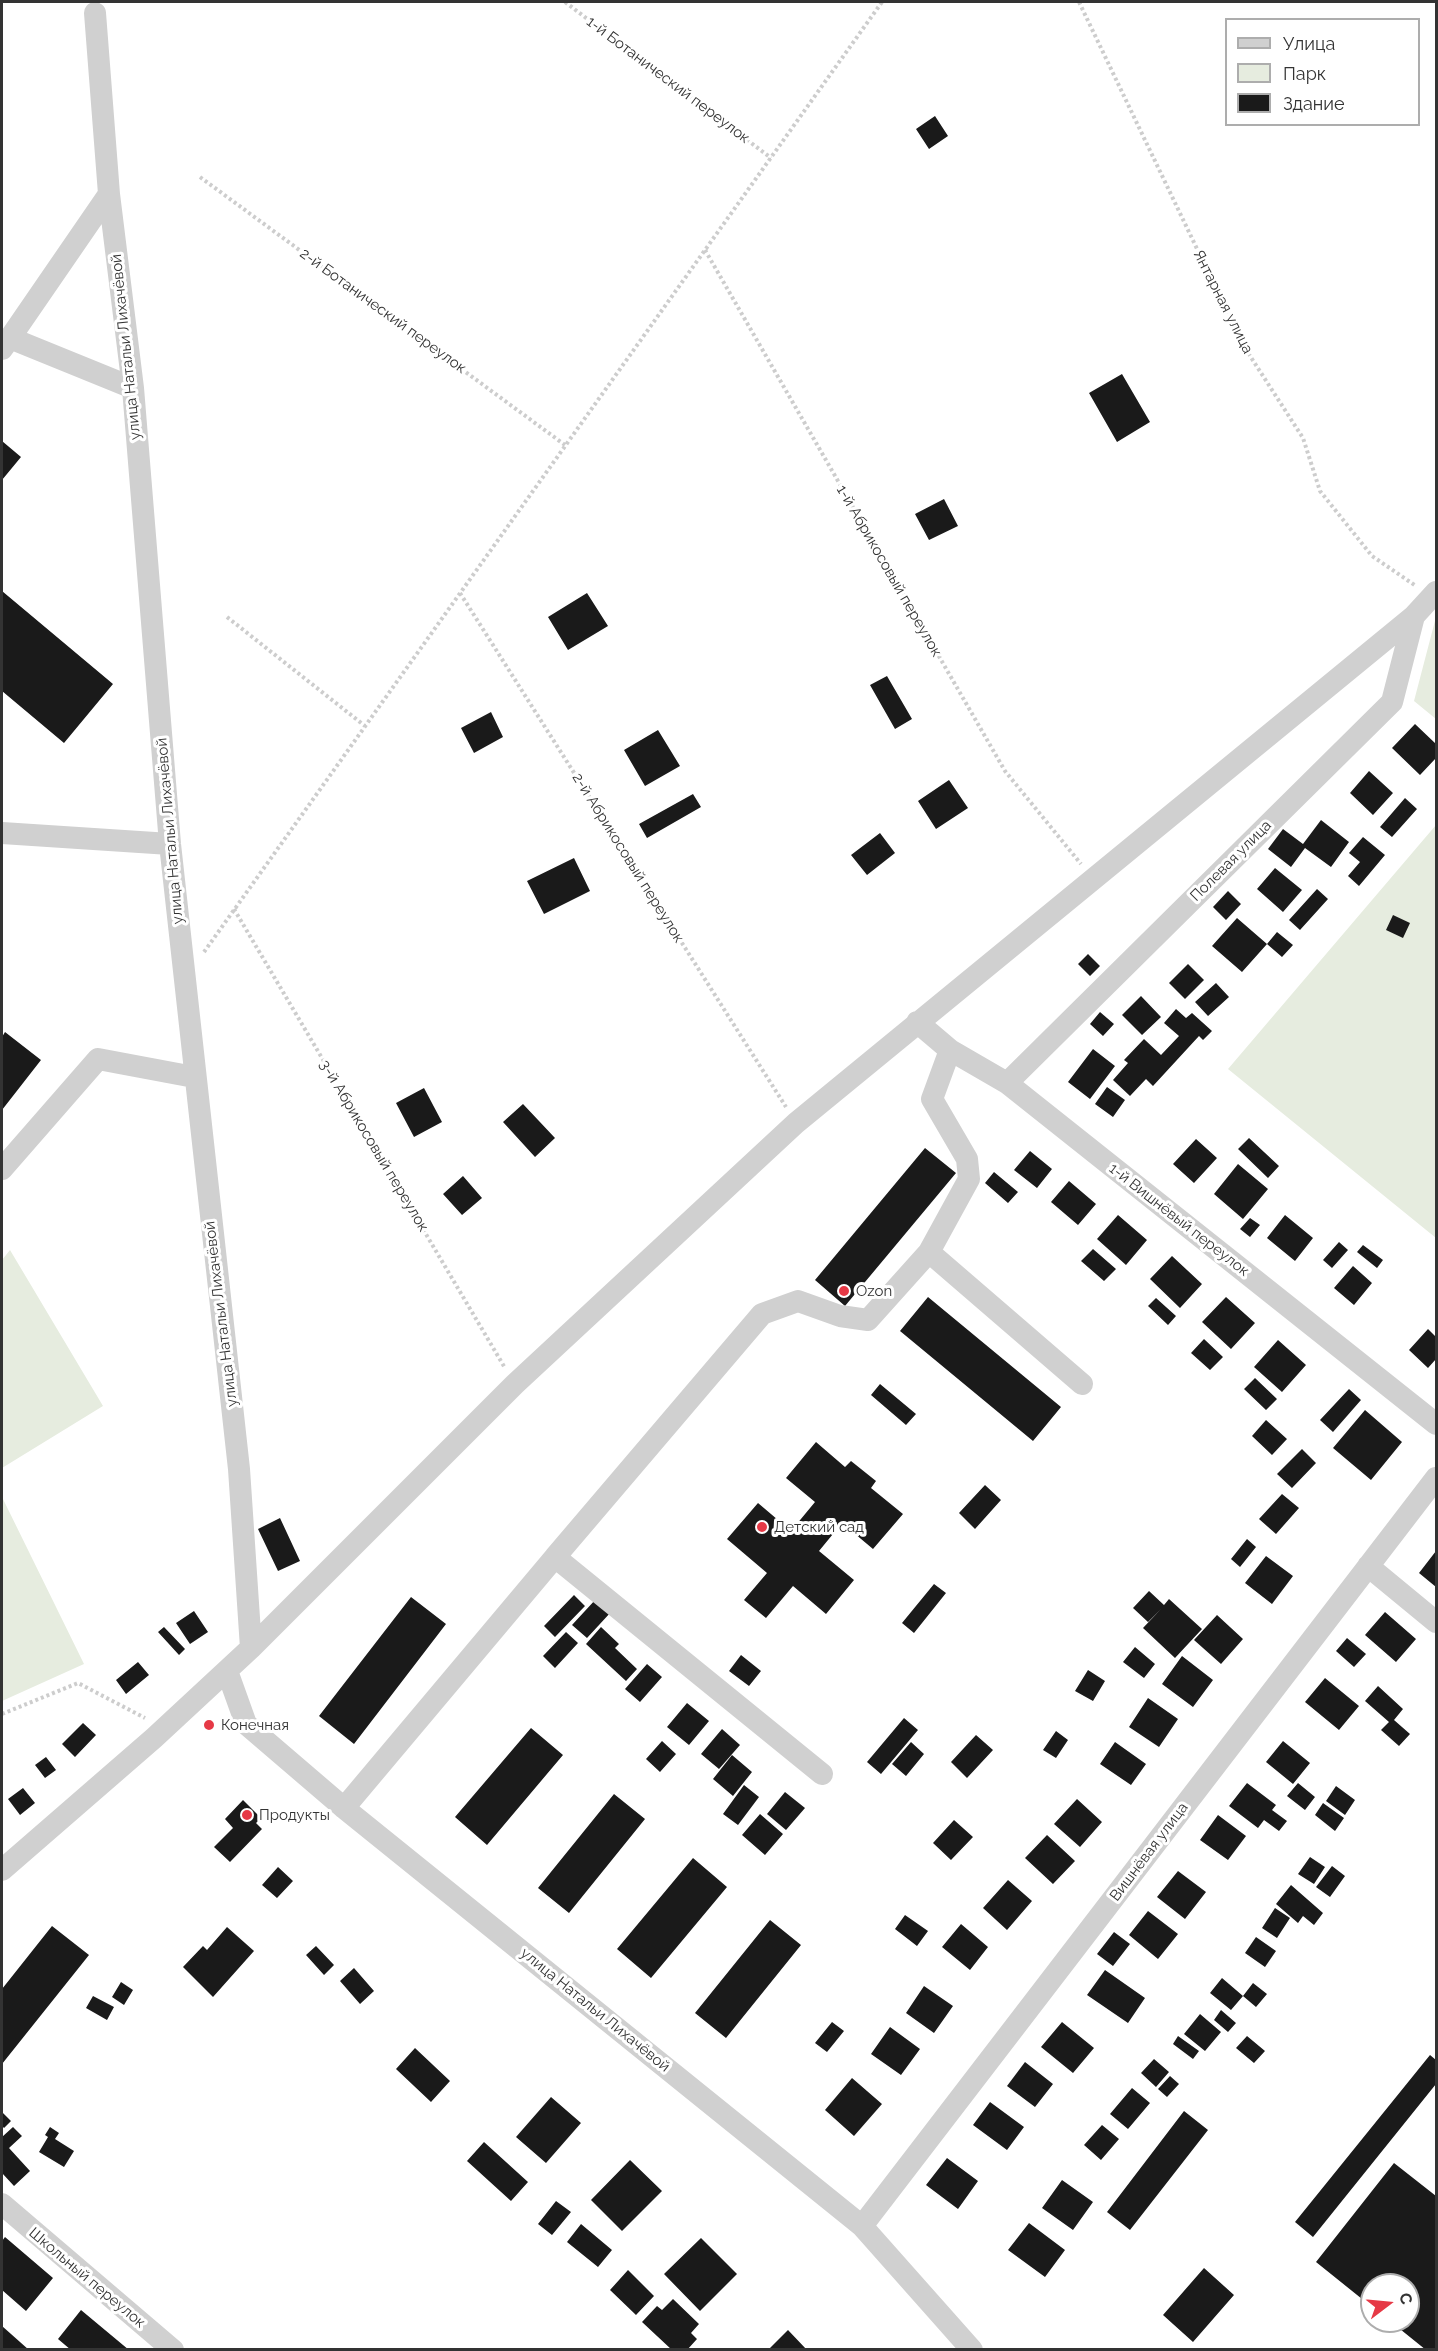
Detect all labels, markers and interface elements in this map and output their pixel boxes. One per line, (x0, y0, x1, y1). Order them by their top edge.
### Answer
street label: 1-й Ботанический переулок (583, 13, 753, 147)
legend (1225, 18, 1420, 126)
text: Улица (1283, 33, 1335, 54)
text: Парк (1283, 63, 1326, 84)
text: Здание (1283, 93, 1345, 114)
street label: 2-й Ботанический переулок (296, 245, 470, 377)
street label: Янтарная улица (1189, 247, 1257, 357)
street label: улица Натальи Лихачёвой (107, 253, 145, 441)
street label: 1-й Абрикосовый переулок (832, 482, 946, 660)
street label: улица Натальи Лихачёвой (153, 737, 187, 925)
street label: 2-й Абрикосовый переулок (568, 770, 688, 946)
street label: Полевая улица (1187, 817, 1275, 905)
street label: 3-й Абрикосовый переулок (316, 1057, 432, 1235)
street label: 1-й Вишнёвый переулок (1105, 1160, 1253, 1280)
street label: улица Натальи Лихачёвой (201, 1220, 241, 1408)
place label: Ozon (856, 1282, 892, 1300)
marker: Ozon (837, 1284, 851, 1298)
place label: Детский сад (774, 1518, 864, 1536)
marker: Детский сад (755, 1520, 769, 1534)
place label: Конечная (221, 1716, 289, 1734)
marker: Конечная (202, 1718, 216, 1732)
street label: Вишнёвая улица (1106, 1799, 1192, 1905)
place label: Продукты (259, 1806, 330, 1824)
marker: Продукты (240, 1808, 254, 1822)
street label: улица Натальи Лихачёвой (517, 1944, 673, 2076)
street label: Школьный переулок (25, 2224, 149, 2332)
north arrow (1360, 2273, 1420, 2333)
text: С (1395, 2291, 1417, 2306)

